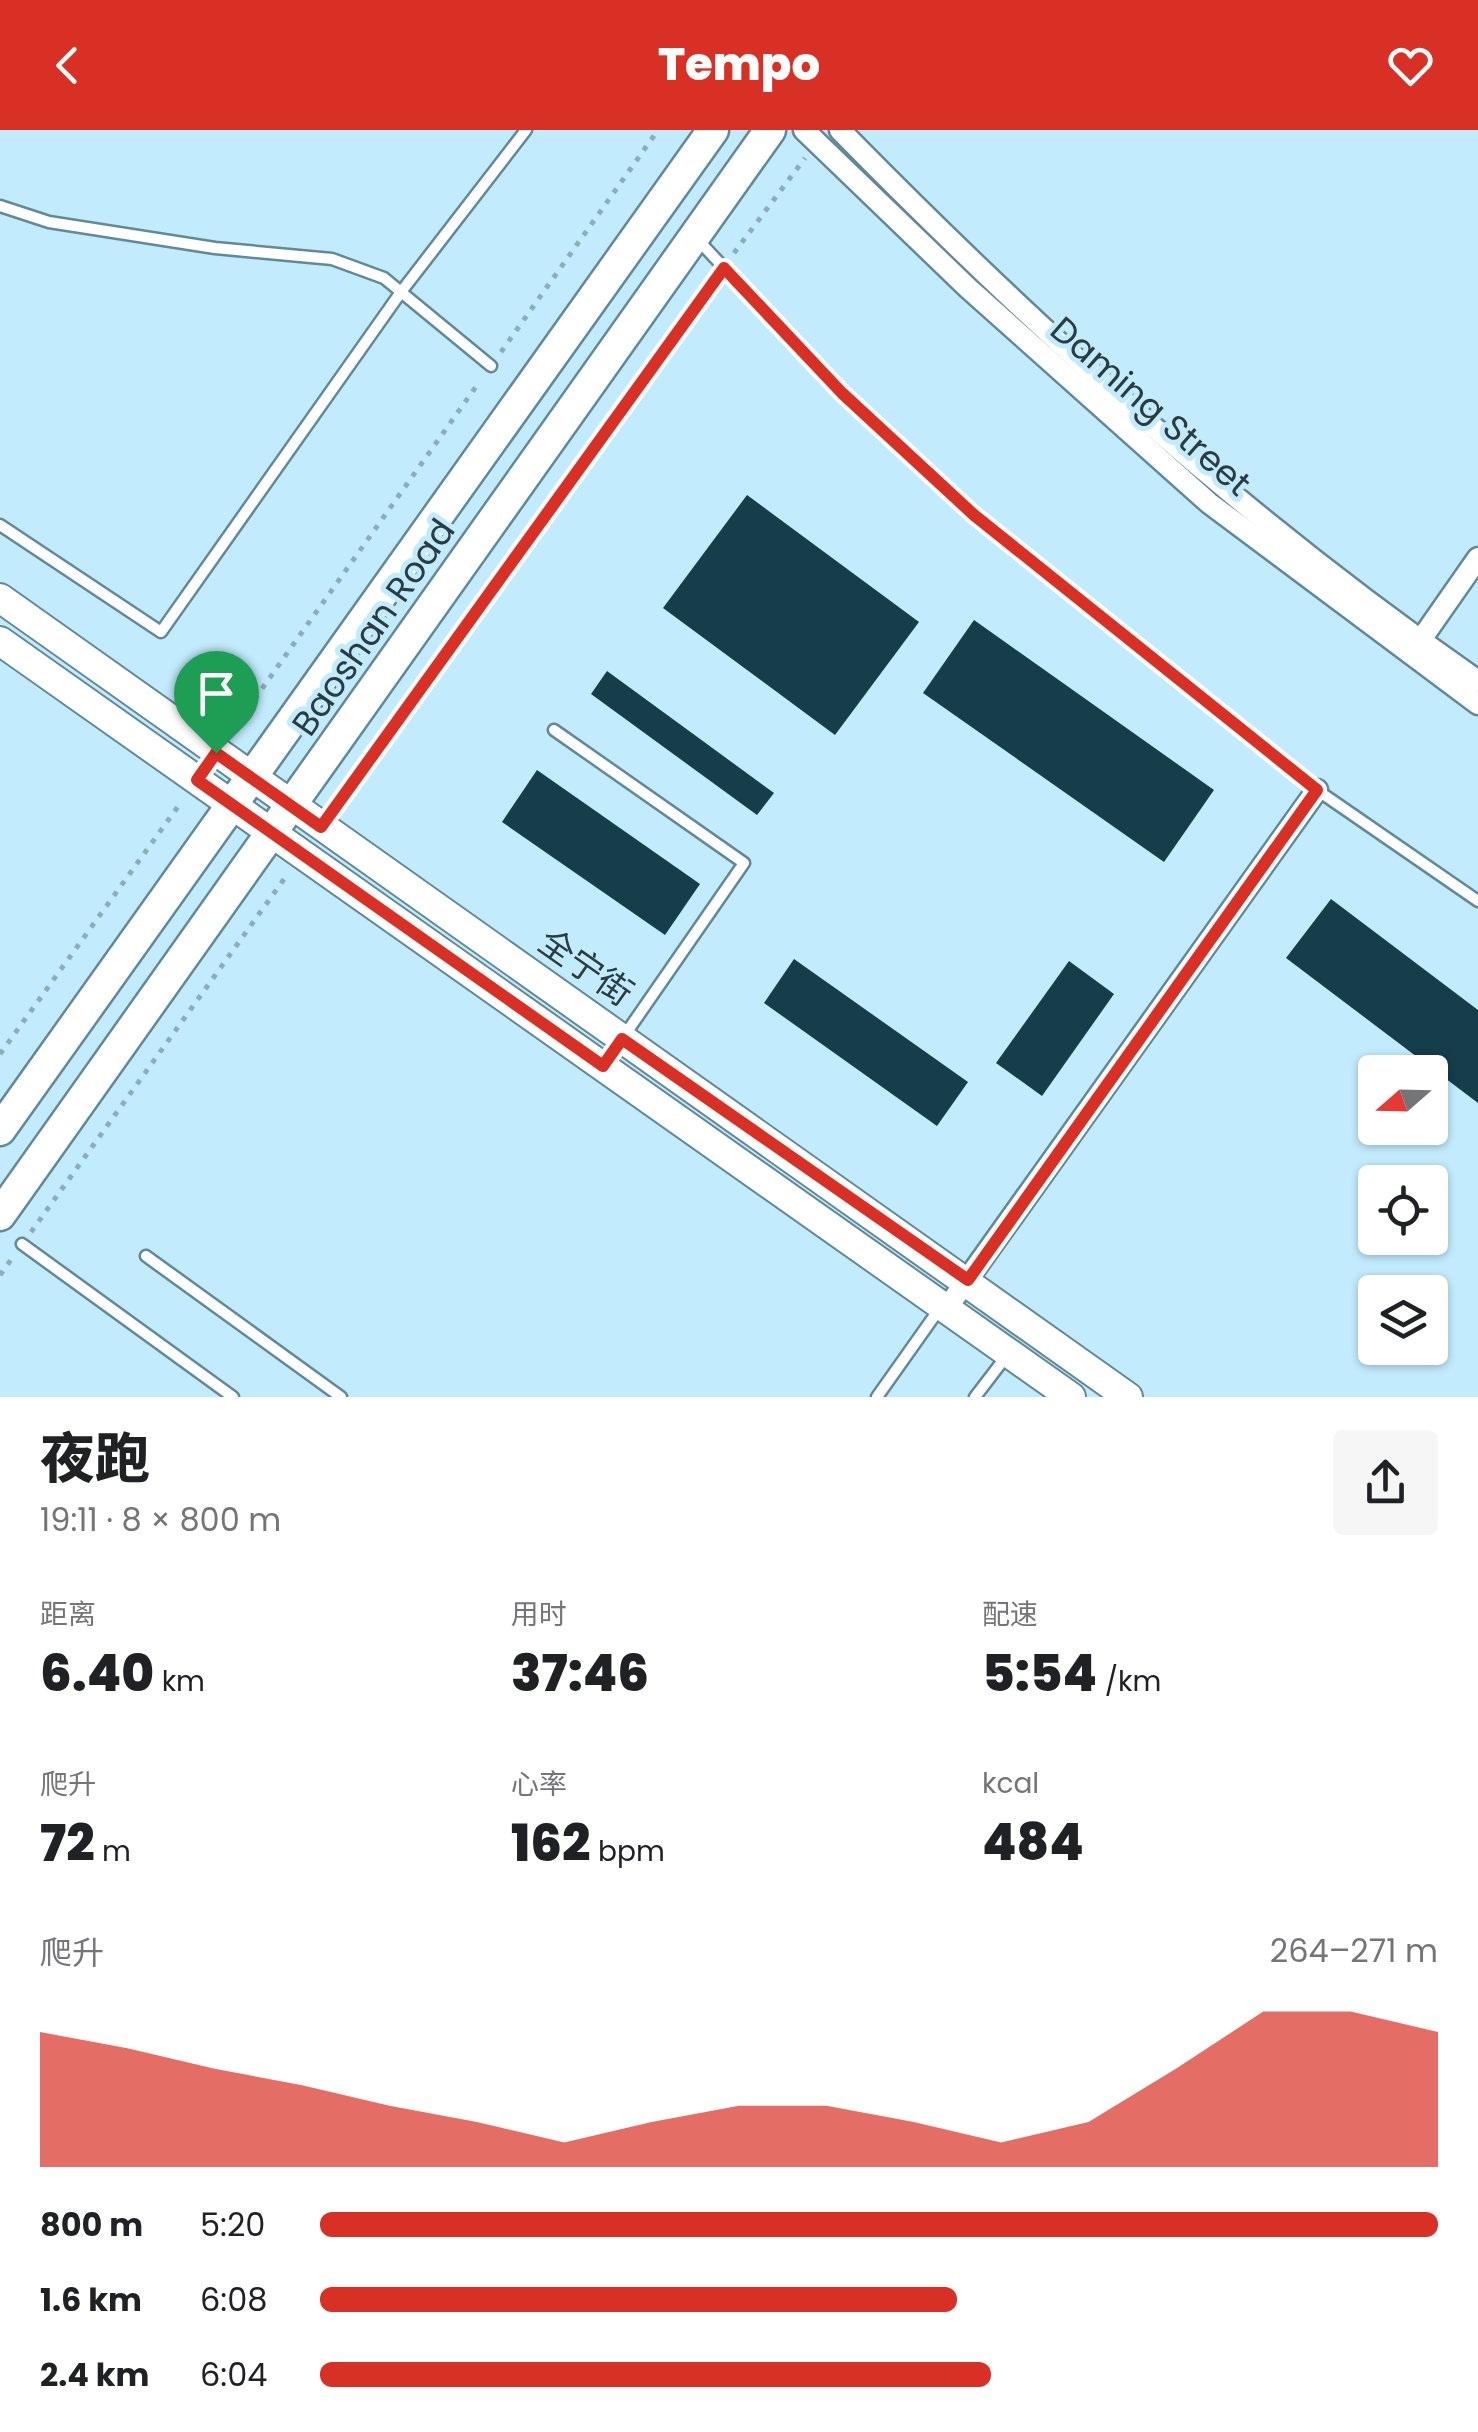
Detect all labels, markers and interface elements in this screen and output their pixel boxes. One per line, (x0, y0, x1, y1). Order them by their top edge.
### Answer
text: Tempo (658, 33, 820, 96)
icon: back (40, 38, 95, 93)
icon: heart (1383, 38, 1438, 93)
street label: Daming Street (1040, 305, 1262, 507)
street label: Baoshan Road (280, 509, 466, 745)
pin (174, 651, 259, 754)
icon: arrive (189, 666, 244, 721)
street label: 全宁街 (529, 917, 643, 1017)
north arrow (1358, 1055, 1448, 1145)
map controls (1358, 1055, 1448, 1365)
button: locate (1358, 1165, 1448, 1255)
button: layers (1358, 1275, 1448, 1365)
text: 夜跑 (40, 1420, 150, 1497)
button: share (1333, 1430, 1438, 1535)
text: 19:11 · 8 × 800 m (40, 1497, 281, 1542)
text: 距离 (40, 1595, 96, 1634)
text: 用时 (511, 1595, 567, 1634)
text: 配速 (982, 1595, 1038, 1634)
text: 6.40 (40, 1638, 154, 1709)
text: 37:46 (511, 1638, 649, 1709)
text: 5:54 (982, 1638, 1097, 1709)
text: km (154, 1662, 205, 1701)
text: /km (1097, 1662, 1161, 1701)
text: kcal (982, 1764, 1039, 1803)
text: 爬升 (40, 1765, 96, 1804)
text: 心率 (511, 1765, 567, 1804)
text: 484 (982, 1807, 1084, 1878)
text: 72 (40, 1808, 95, 1879)
text: 162 (511, 1808, 591, 1879)
text: m (95, 1832, 131, 1871)
text: bpm (591, 1832, 665, 1871)
text: 264–271 m (1270, 1928, 1438, 1973)
text: 爬升 (40, 1930, 104, 1975)
text: 800 m (40, 2202, 143, 2247)
text: 5:20 (200, 2202, 265, 2247)
text: 1.6 km (40, 2277, 142, 2322)
text: 6:08 (200, 2277, 267, 2322)
text: 2.4 km (40, 2352, 149, 2397)
text: 6:04 (200, 2352, 267, 2397)

